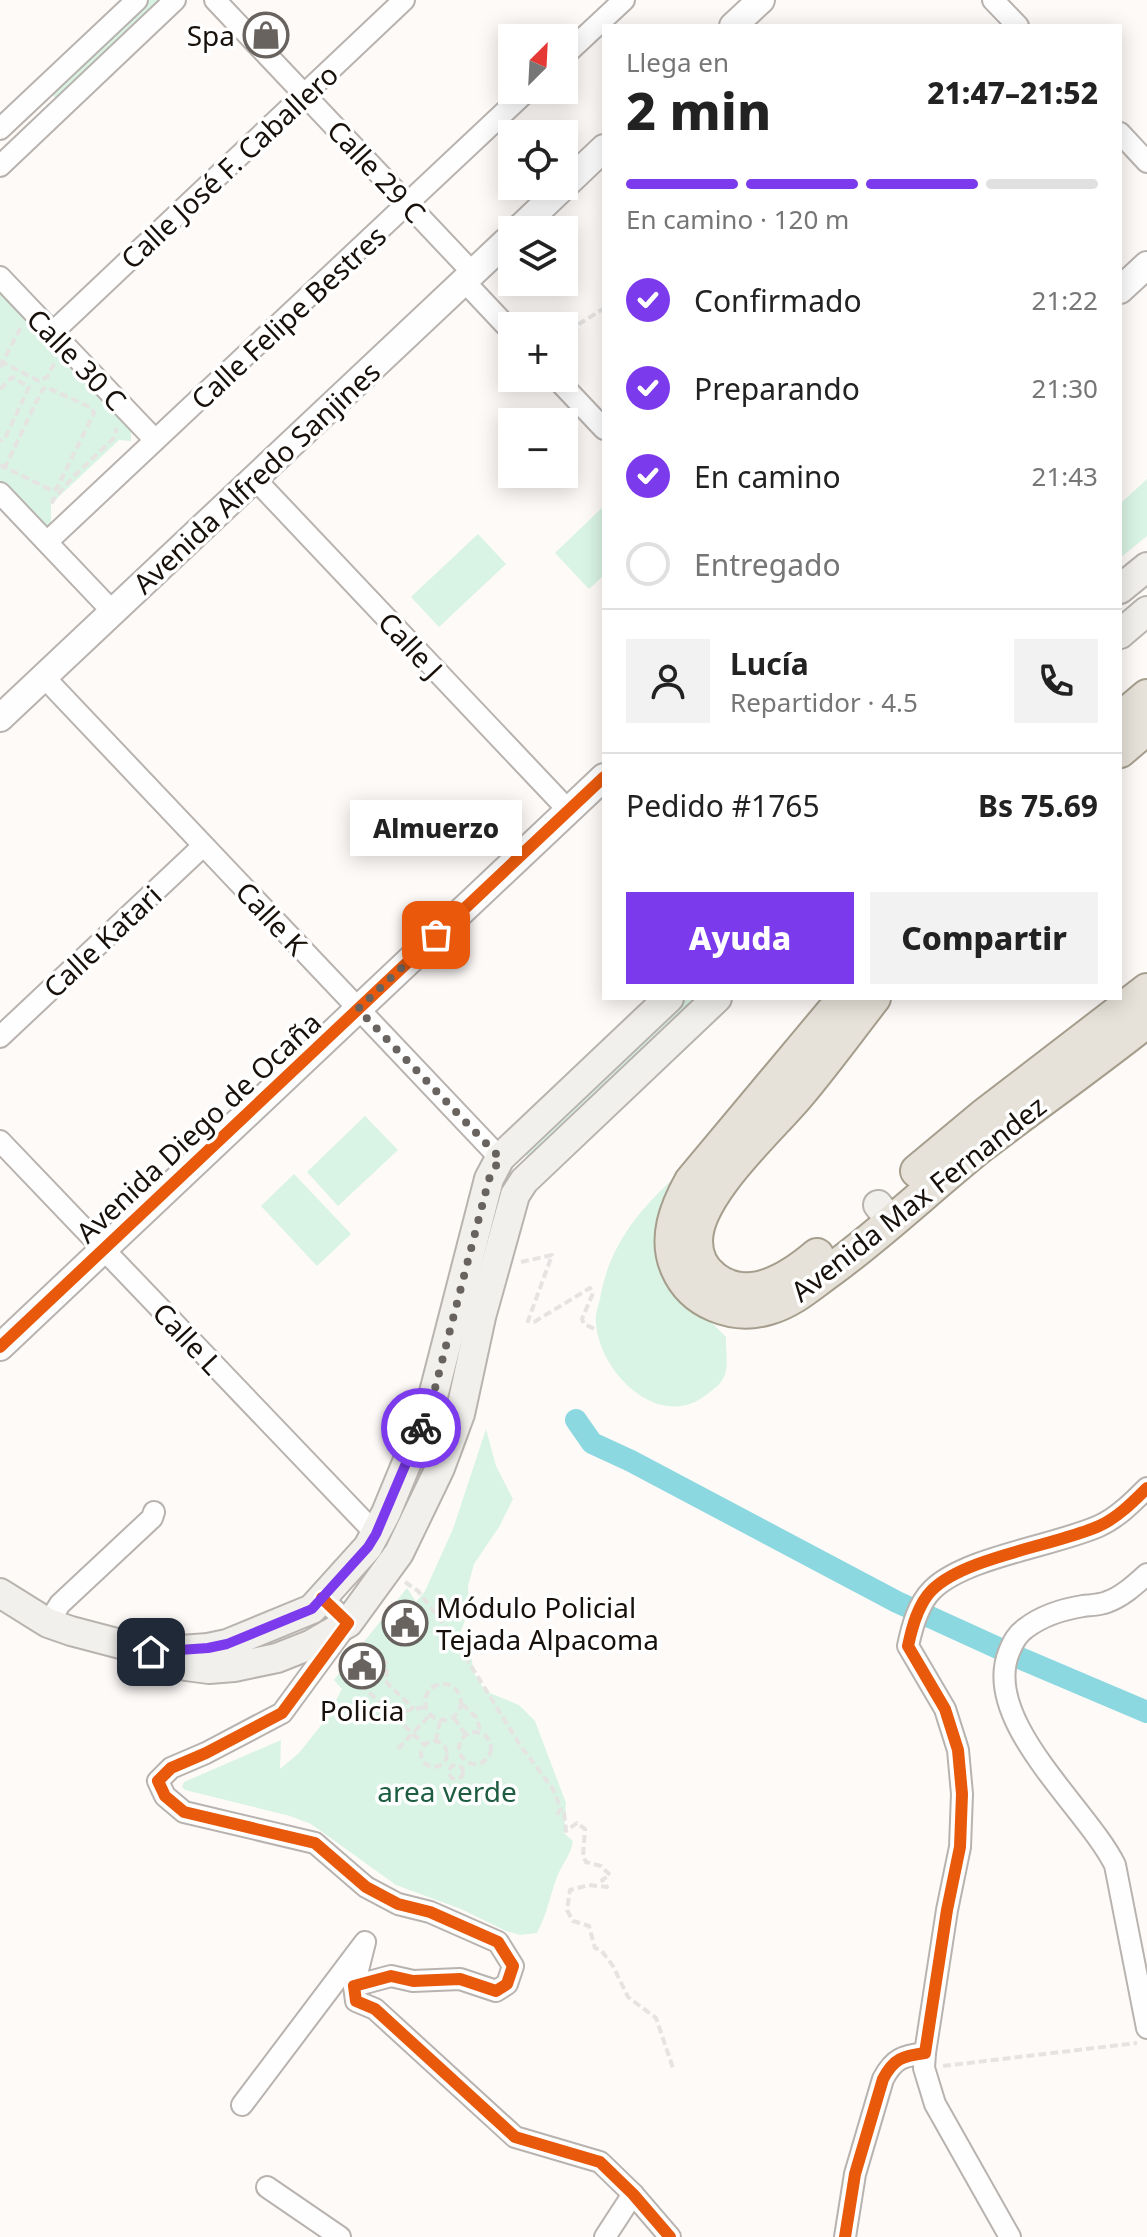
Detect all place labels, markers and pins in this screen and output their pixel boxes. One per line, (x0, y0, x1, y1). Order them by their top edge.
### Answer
shop icon: Spa (242, 11, 290, 59)
place label: Spa (187, 16, 235, 54)
callout: Almuerzo (350, 799, 522, 855)
pin (402, 901, 470, 969)
place label: Módulo Policial Tejada Alpacoma (436, 1588, 659, 1658)
public building icon: Módulo Policial Tejada Alpacoma (381, 1599, 429, 1647)
pin (117, 1618, 185, 1686)
public building icon: Policia (338, 1642, 386, 1690)
place label: Policia (320, 1691, 404, 1729)

